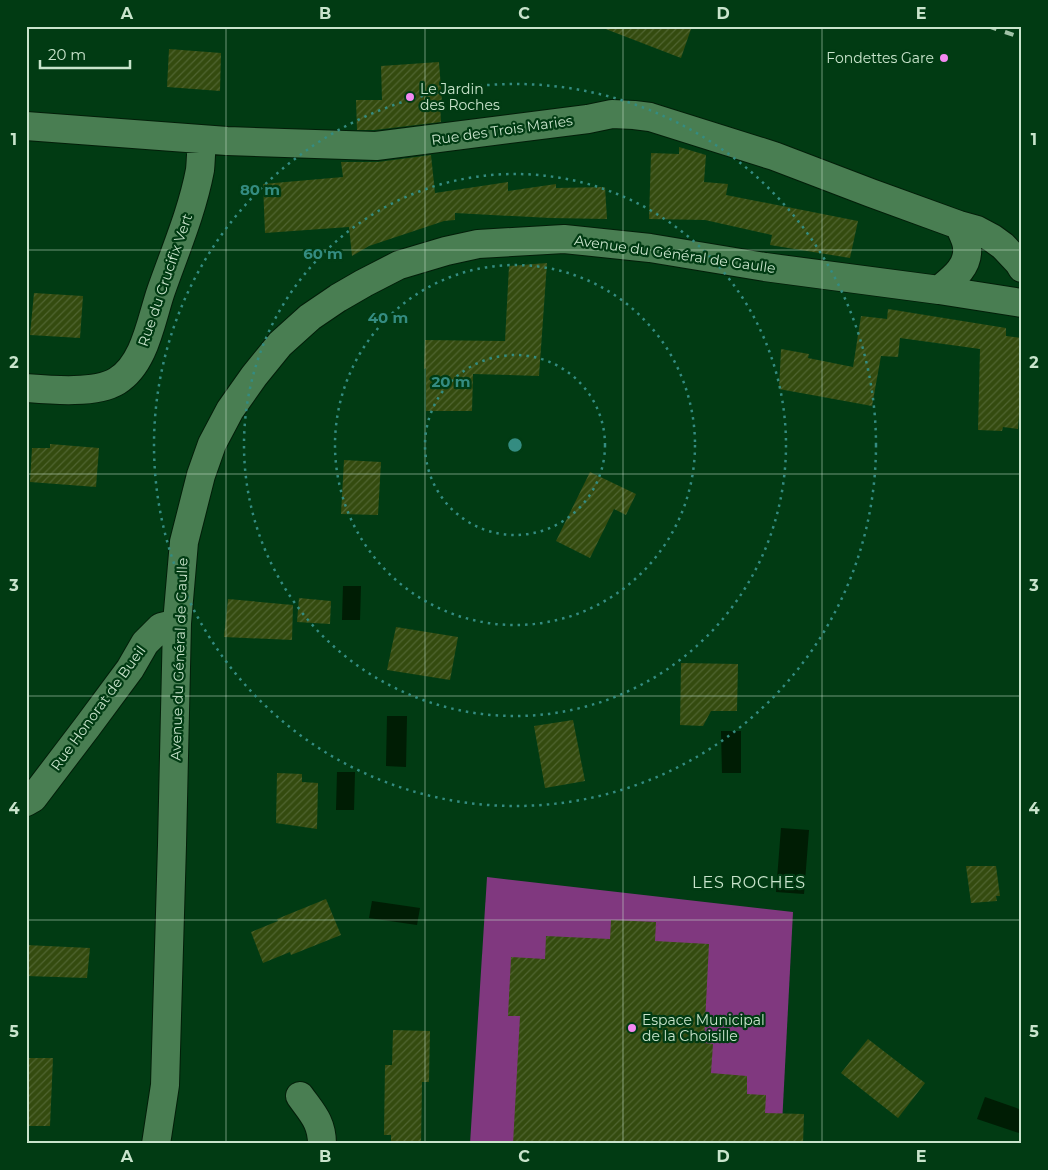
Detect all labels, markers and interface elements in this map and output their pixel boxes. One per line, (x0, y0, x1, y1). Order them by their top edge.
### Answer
text: A (120, 4, 134, 23)
text: B (319, 4, 331, 23)
text: C (518, 4, 530, 23)
text: D (716, 4, 730, 23)
text: E (916, 4, 926, 23)
scale bar (40, 38, 130, 70)
text: 20 m (48, 45, 86, 64)
place label: Fondettes Gare (826, 49, 934, 67)
marker: Fondettes Gare (938, 52, 950, 64)
place label: Le Jardin des Roches (420, 80, 500, 114)
marker: Le Jardin des Roches (404, 91, 416, 103)
street label: Rue des Trois Maries (430, 111, 574, 149)
text: 1 (11, 130, 17, 149)
text: 1 (1031, 130, 1037, 149)
text: 80 m (240, 180, 280, 199)
street label: Rue du Crucifix Vert (134, 211, 196, 349)
street label: Avenue du Général de Gaulle (573, 231, 777, 277)
text: 60 m (303, 244, 343, 263)
text: 40 m (368, 308, 408, 327)
text: 2 (9, 353, 19, 372)
text: 2 (1029, 353, 1039, 372)
text: 20 m (431, 372, 471, 391)
centre of rings (506, 436, 524, 454)
street label: Avenue du Général de Gaulle (166, 557, 192, 761)
text: 3 (8, 576, 19, 595)
text: 3 (1028, 576, 1039, 595)
street label: Rue Honorat de Bueil (47, 642, 149, 774)
text: 4 (8, 799, 20, 818)
text: 4 (1028, 799, 1040, 818)
district label: LES ROCHES (692, 873, 806, 892)
place label: Espace Municipal de la Choisille (642, 1011, 765, 1045)
text: 5 (9, 1022, 19, 1041)
marker: Espace Municipal de la Choisille (626, 1022, 638, 1034)
text: 5 (1029, 1022, 1039, 1041)
text: A (120, 1147, 134, 1166)
text: B (319, 1147, 331, 1166)
text: C (518, 1147, 530, 1166)
text: D (716, 1147, 730, 1166)
text: E (916, 1147, 926, 1166)

